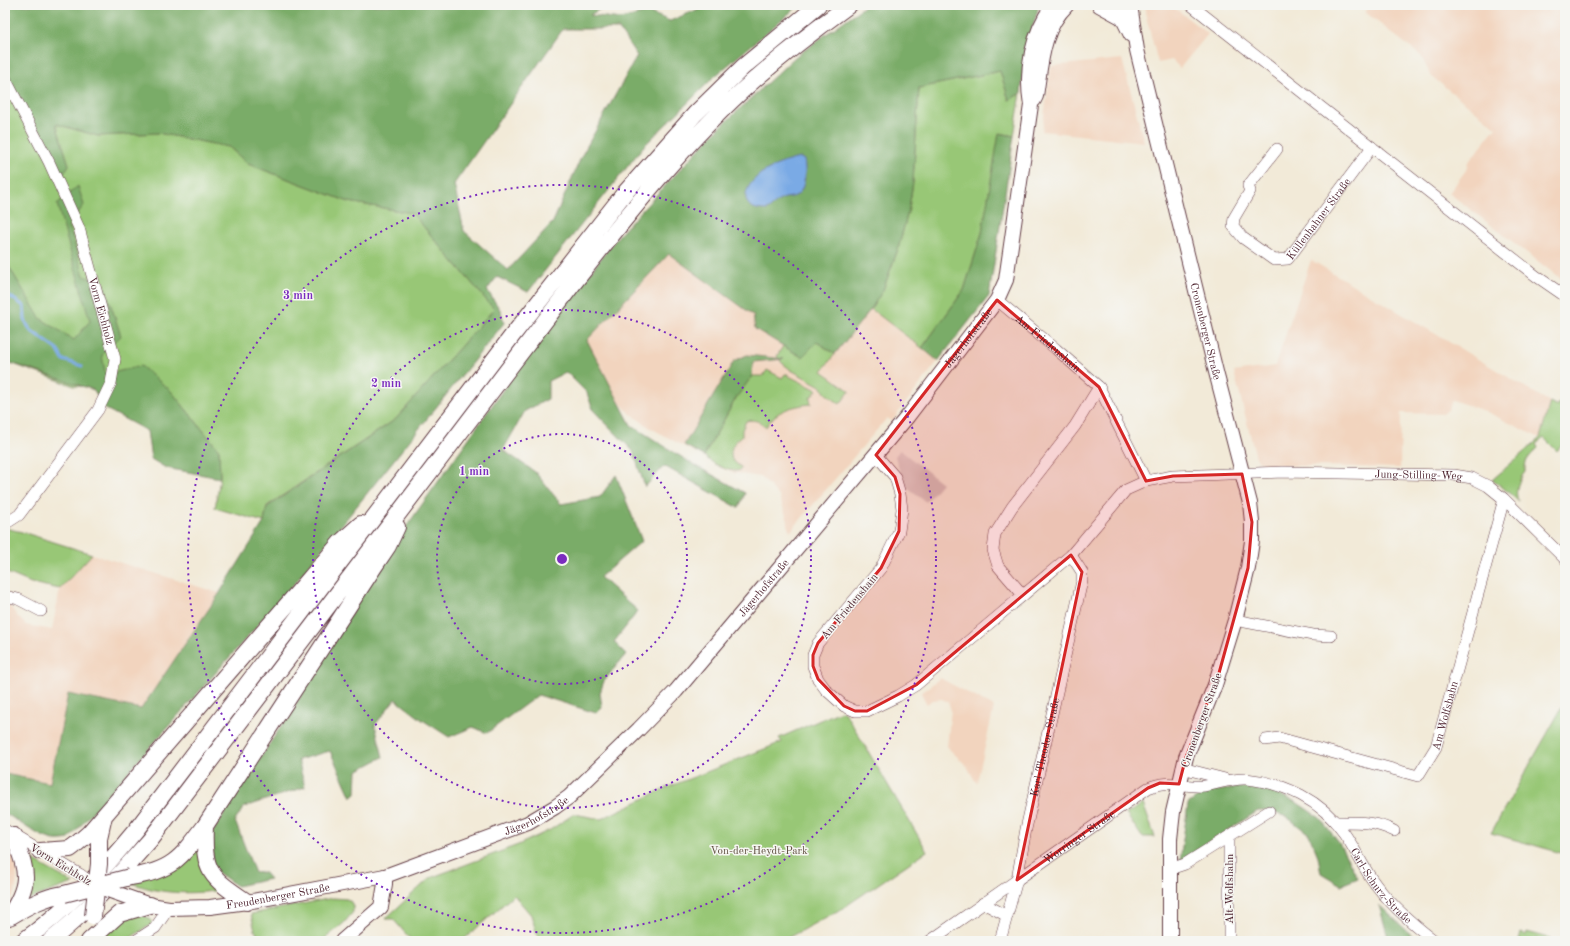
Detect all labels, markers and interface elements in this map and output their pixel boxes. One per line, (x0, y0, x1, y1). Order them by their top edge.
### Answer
street label: Küllenhahner Straße (1285, 177, 1354, 262)
street label: Vorm Eichholz (86, 276, 115, 346)
street label: Cronenberger Straße (1187, 282, 1222, 381)
text: 3 min (283, 290, 313, 302)
street label: Jägerhofstraße (943, 307, 995, 371)
street label: Am Friedenshain (1012, 313, 1082, 375)
text: 2 min (371, 378, 401, 390)
text: 1 min (459, 466, 489, 478)
street label: Jung-Stilling-Weg (1374, 470, 1463, 483)
centre of rings (555, 552, 569, 566)
street label: Jägerhofstraße (737, 558, 792, 619)
street label: Am Friedenshain (820, 572, 881, 642)
street label: Cronenberger Straße (1180, 672, 1225, 769)
street label: Am Wolfshahn (1431, 680, 1461, 752)
street label: Karl-Theodor-Straße (1029, 697, 1062, 798)
street label: Jägerhofstraße (503, 795, 571, 838)
street label: Worringer Straße (1042, 809, 1117, 866)
street label: Vorm Eichholz (27, 843, 93, 888)
park label: Von-der-Heydt-Park (710, 846, 808, 857)
street label: Carl-Schurz-Straße (1348, 846, 1413, 926)
street label: Alt-Wolfshahn (1225, 854, 1236, 924)
street label: Freudenberger Straße (226, 883, 331, 912)

